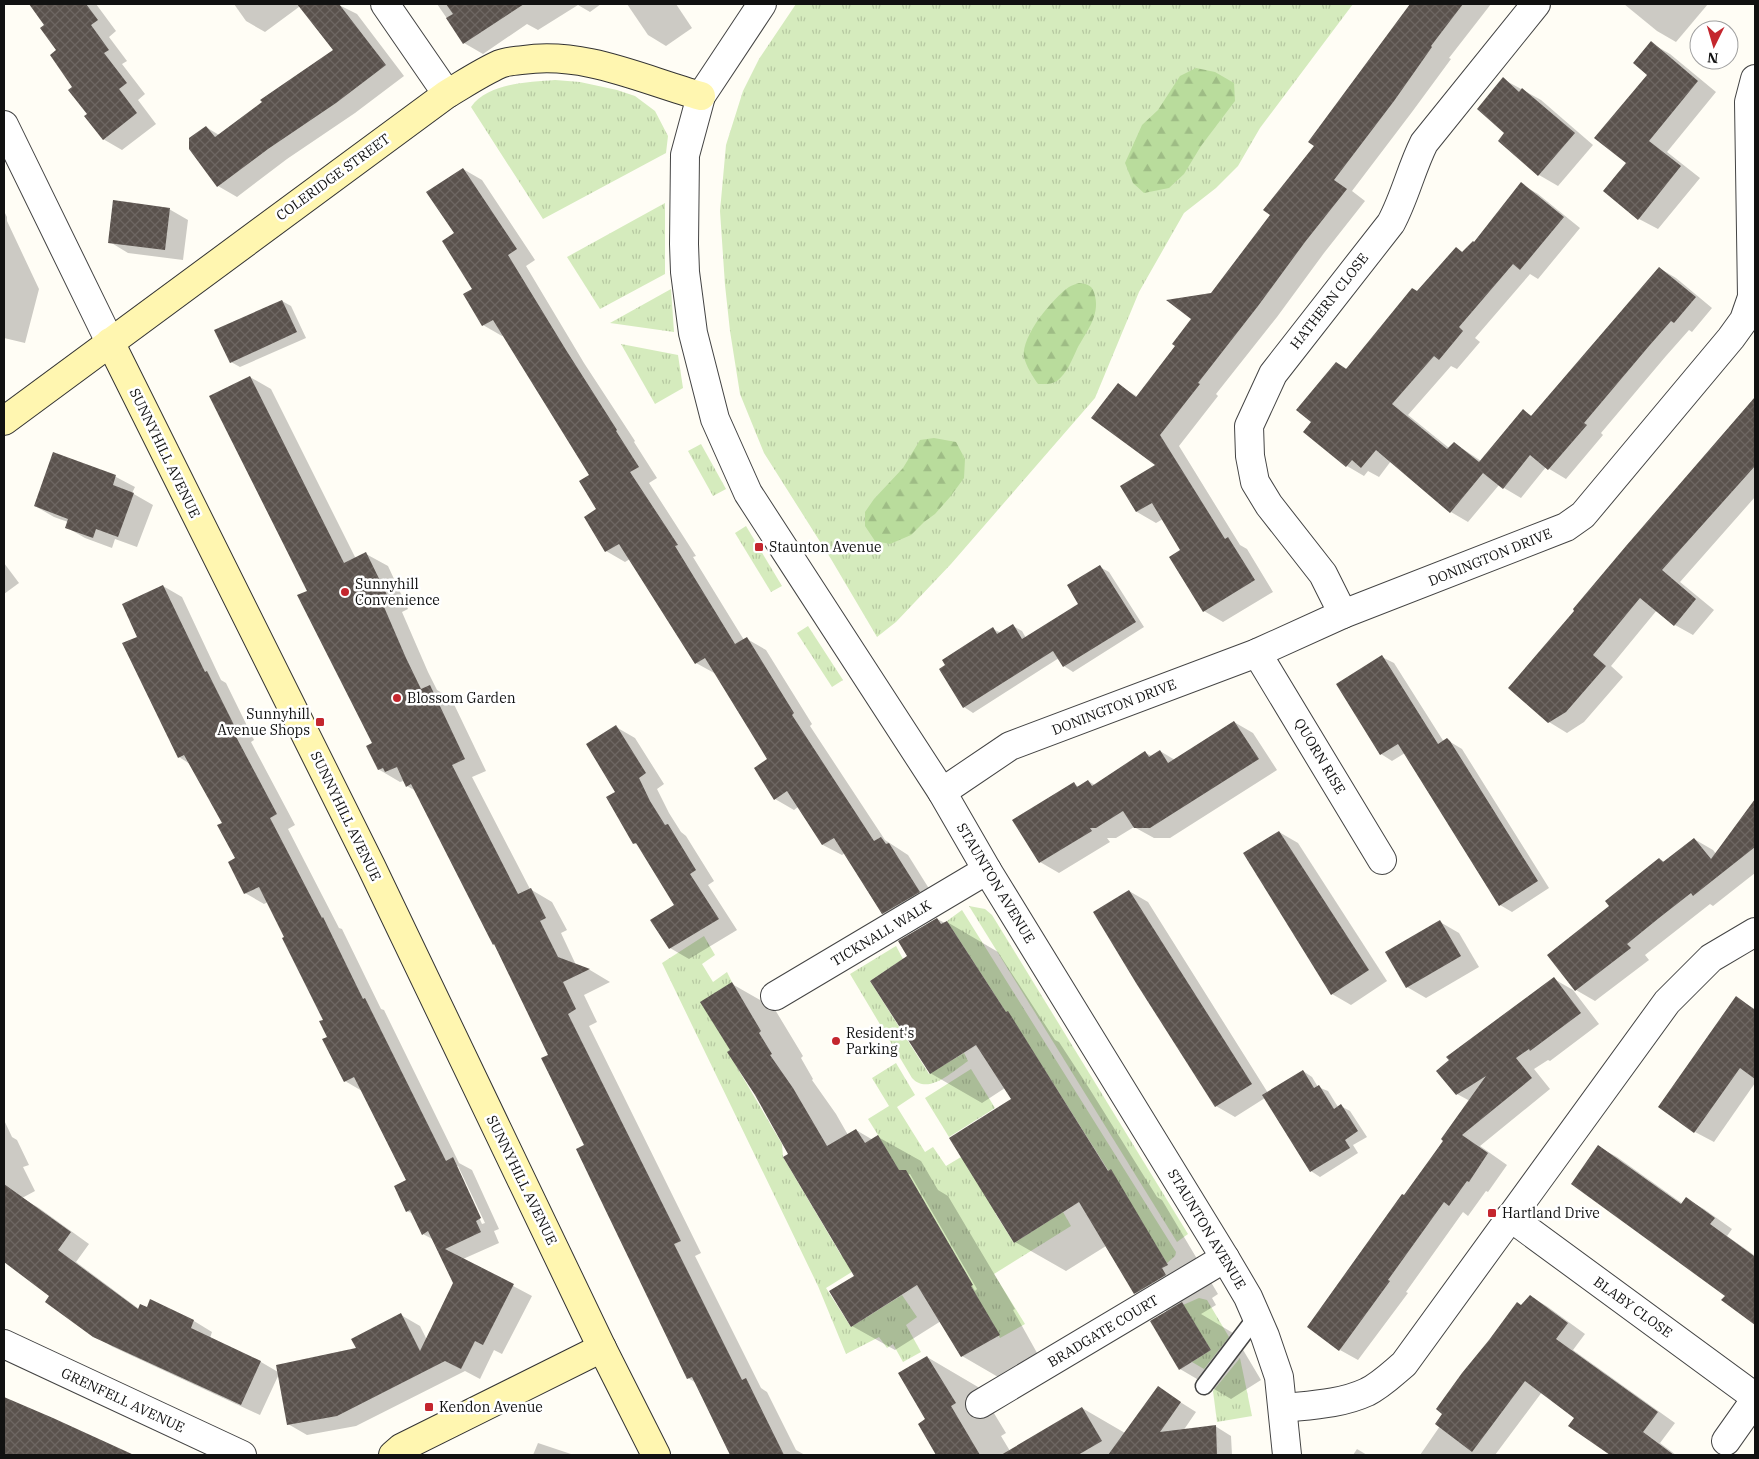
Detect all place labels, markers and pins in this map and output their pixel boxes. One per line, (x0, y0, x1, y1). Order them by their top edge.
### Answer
place label: Staunton Avenue (769, 538, 882, 556)
marker: Staunton Avenue (753, 541, 765, 553)
place label: Sunnyhill Convenience (355, 575, 440, 609)
marker: Sunnyhill Convenience (339, 586, 351, 598)
place label: Blossom Garden (407, 689, 516, 707)
marker: Blossom Garden (391, 692, 403, 704)
place label: Sunnyhill Avenue Shops (217, 705, 310, 739)
marker: Sunnyhill Avenue Shops (314, 716, 326, 728)
place label: Resident's Parking (846, 1024, 915, 1058)
marker: Resident's Parking (830, 1035, 842, 1047)
place label: Hartland Drive (1502, 1204, 1600, 1222)
marker: Hartland Drive (1486, 1207, 1498, 1219)
place label: Kendon Avenue (439, 1398, 543, 1416)
marker: Kendon Avenue (423, 1401, 435, 1413)

